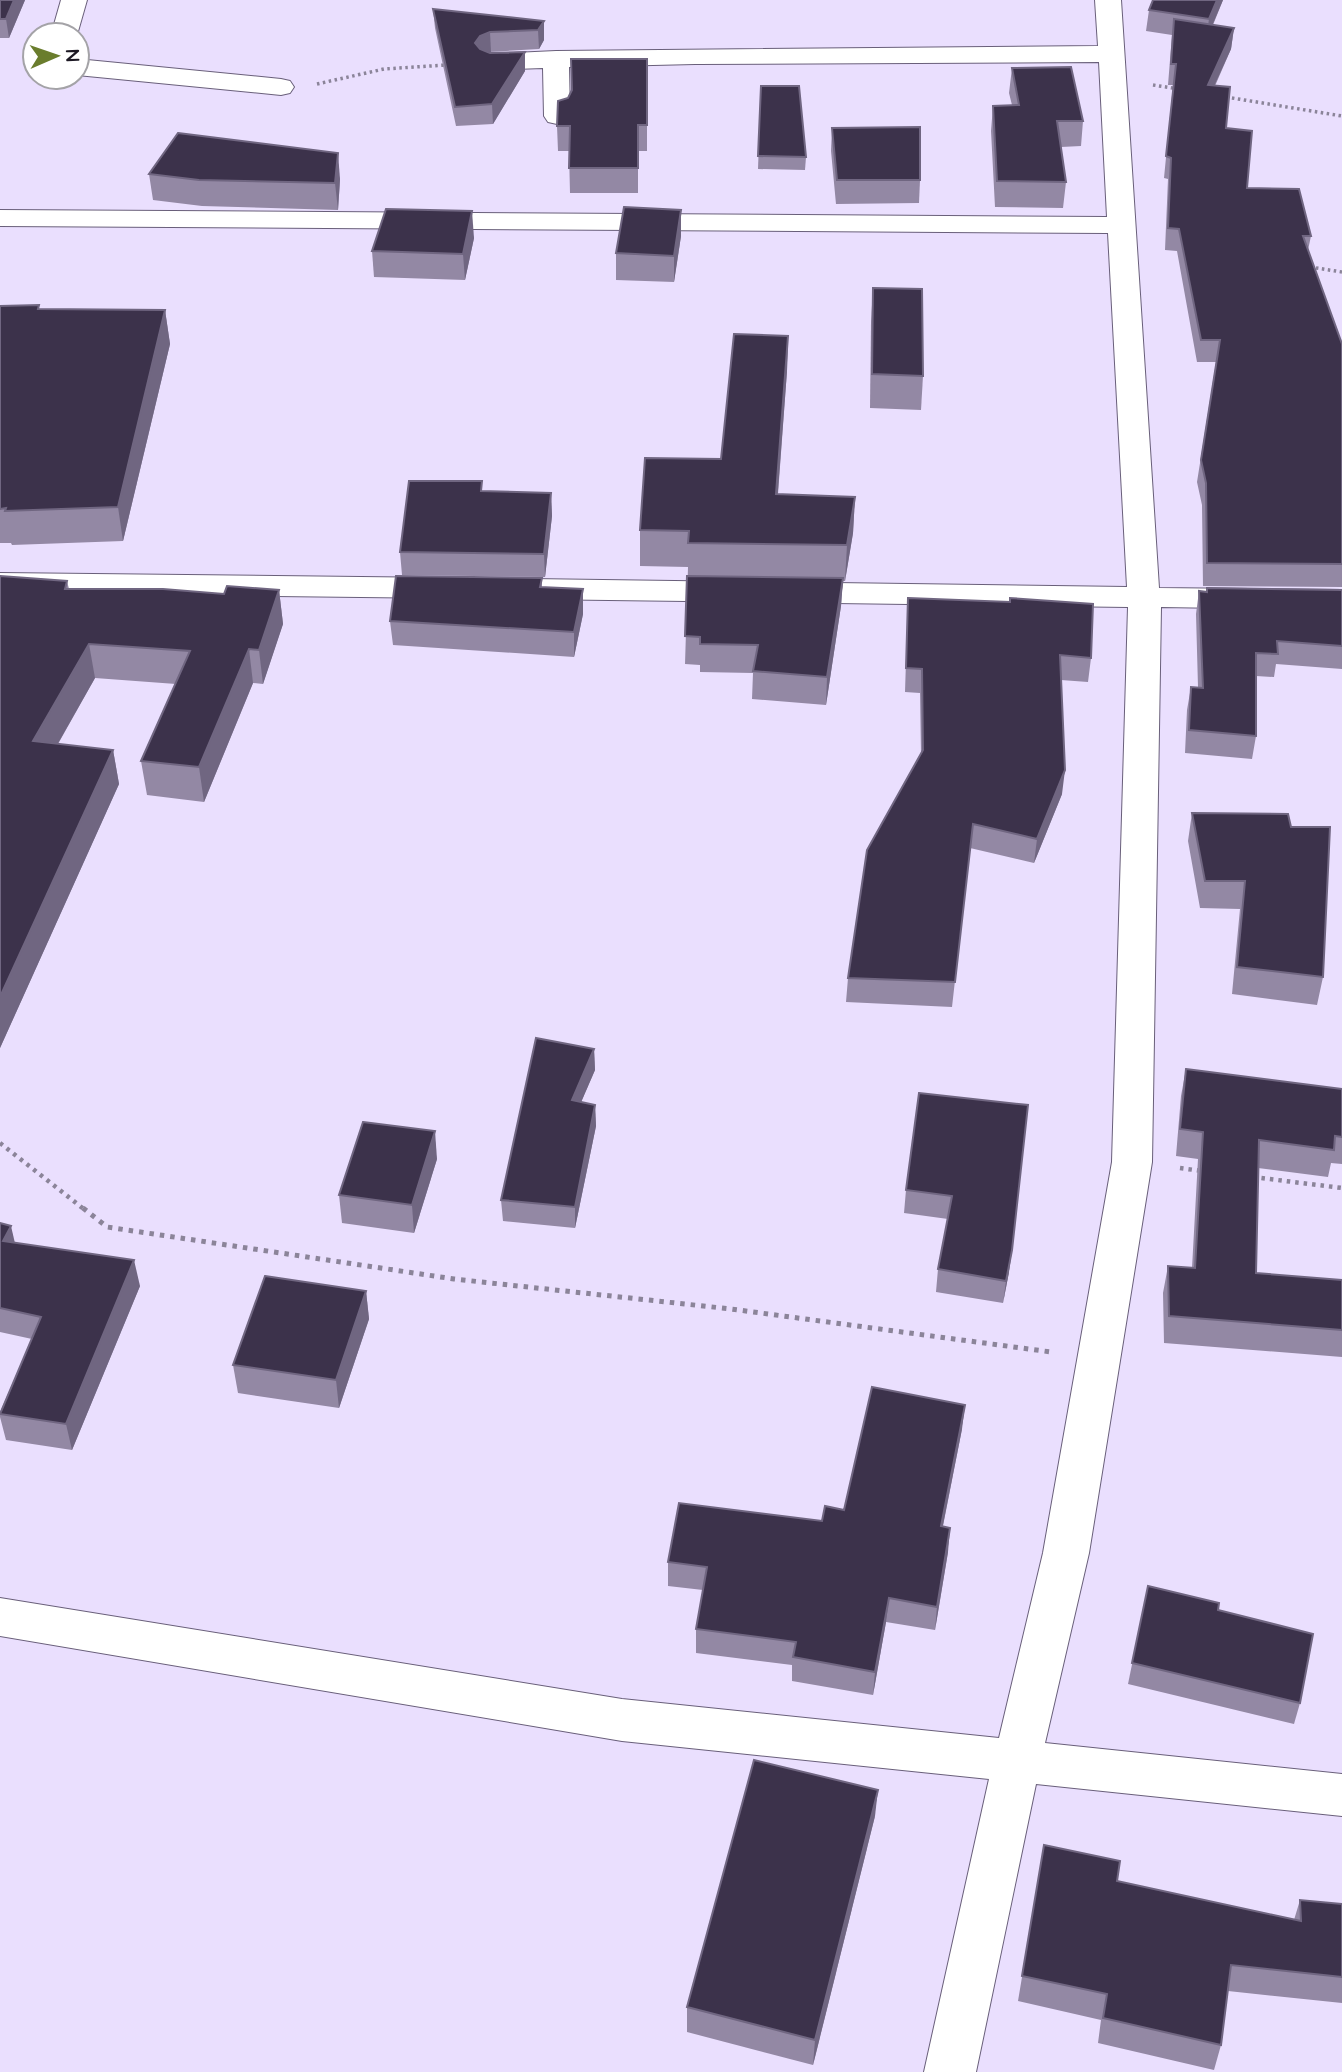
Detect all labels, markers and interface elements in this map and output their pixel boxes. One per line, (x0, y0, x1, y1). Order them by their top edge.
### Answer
north arrow (21, 21, 91, 91)
text: N (61, 48, 85, 63)

